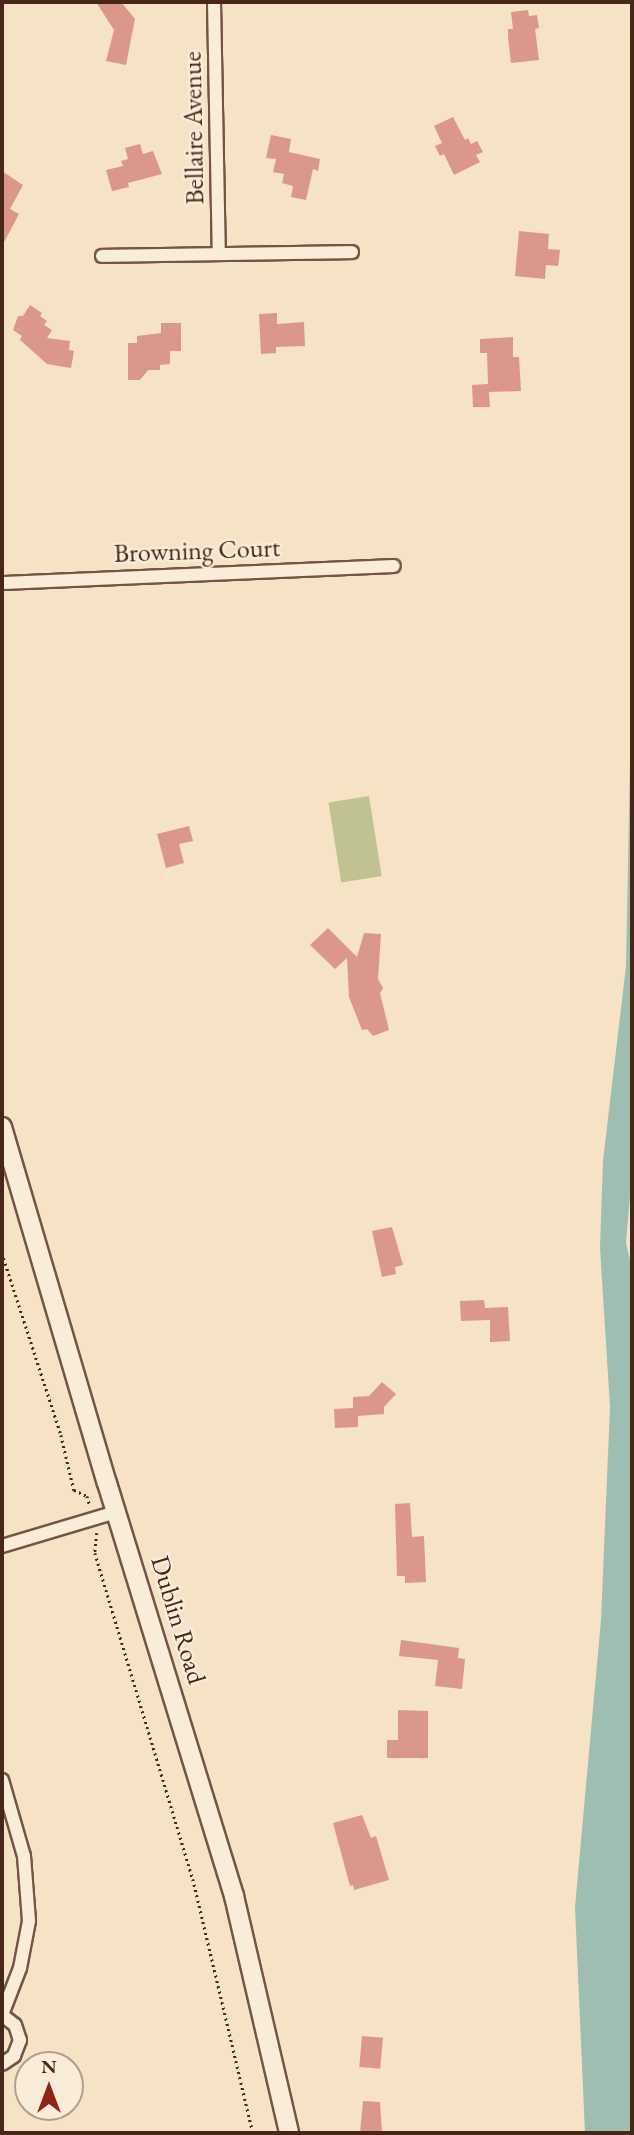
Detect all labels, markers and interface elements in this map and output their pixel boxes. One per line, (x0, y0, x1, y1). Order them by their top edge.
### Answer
street label: Bellaire Avenue (177, 51, 211, 205)
street label: Browning Court (113, 533, 281, 569)
street label: Dublin Road (144, 1552, 212, 1688)
north arrow (14, 2051, 84, 2121)
text: N (41, 2054, 57, 2079)

